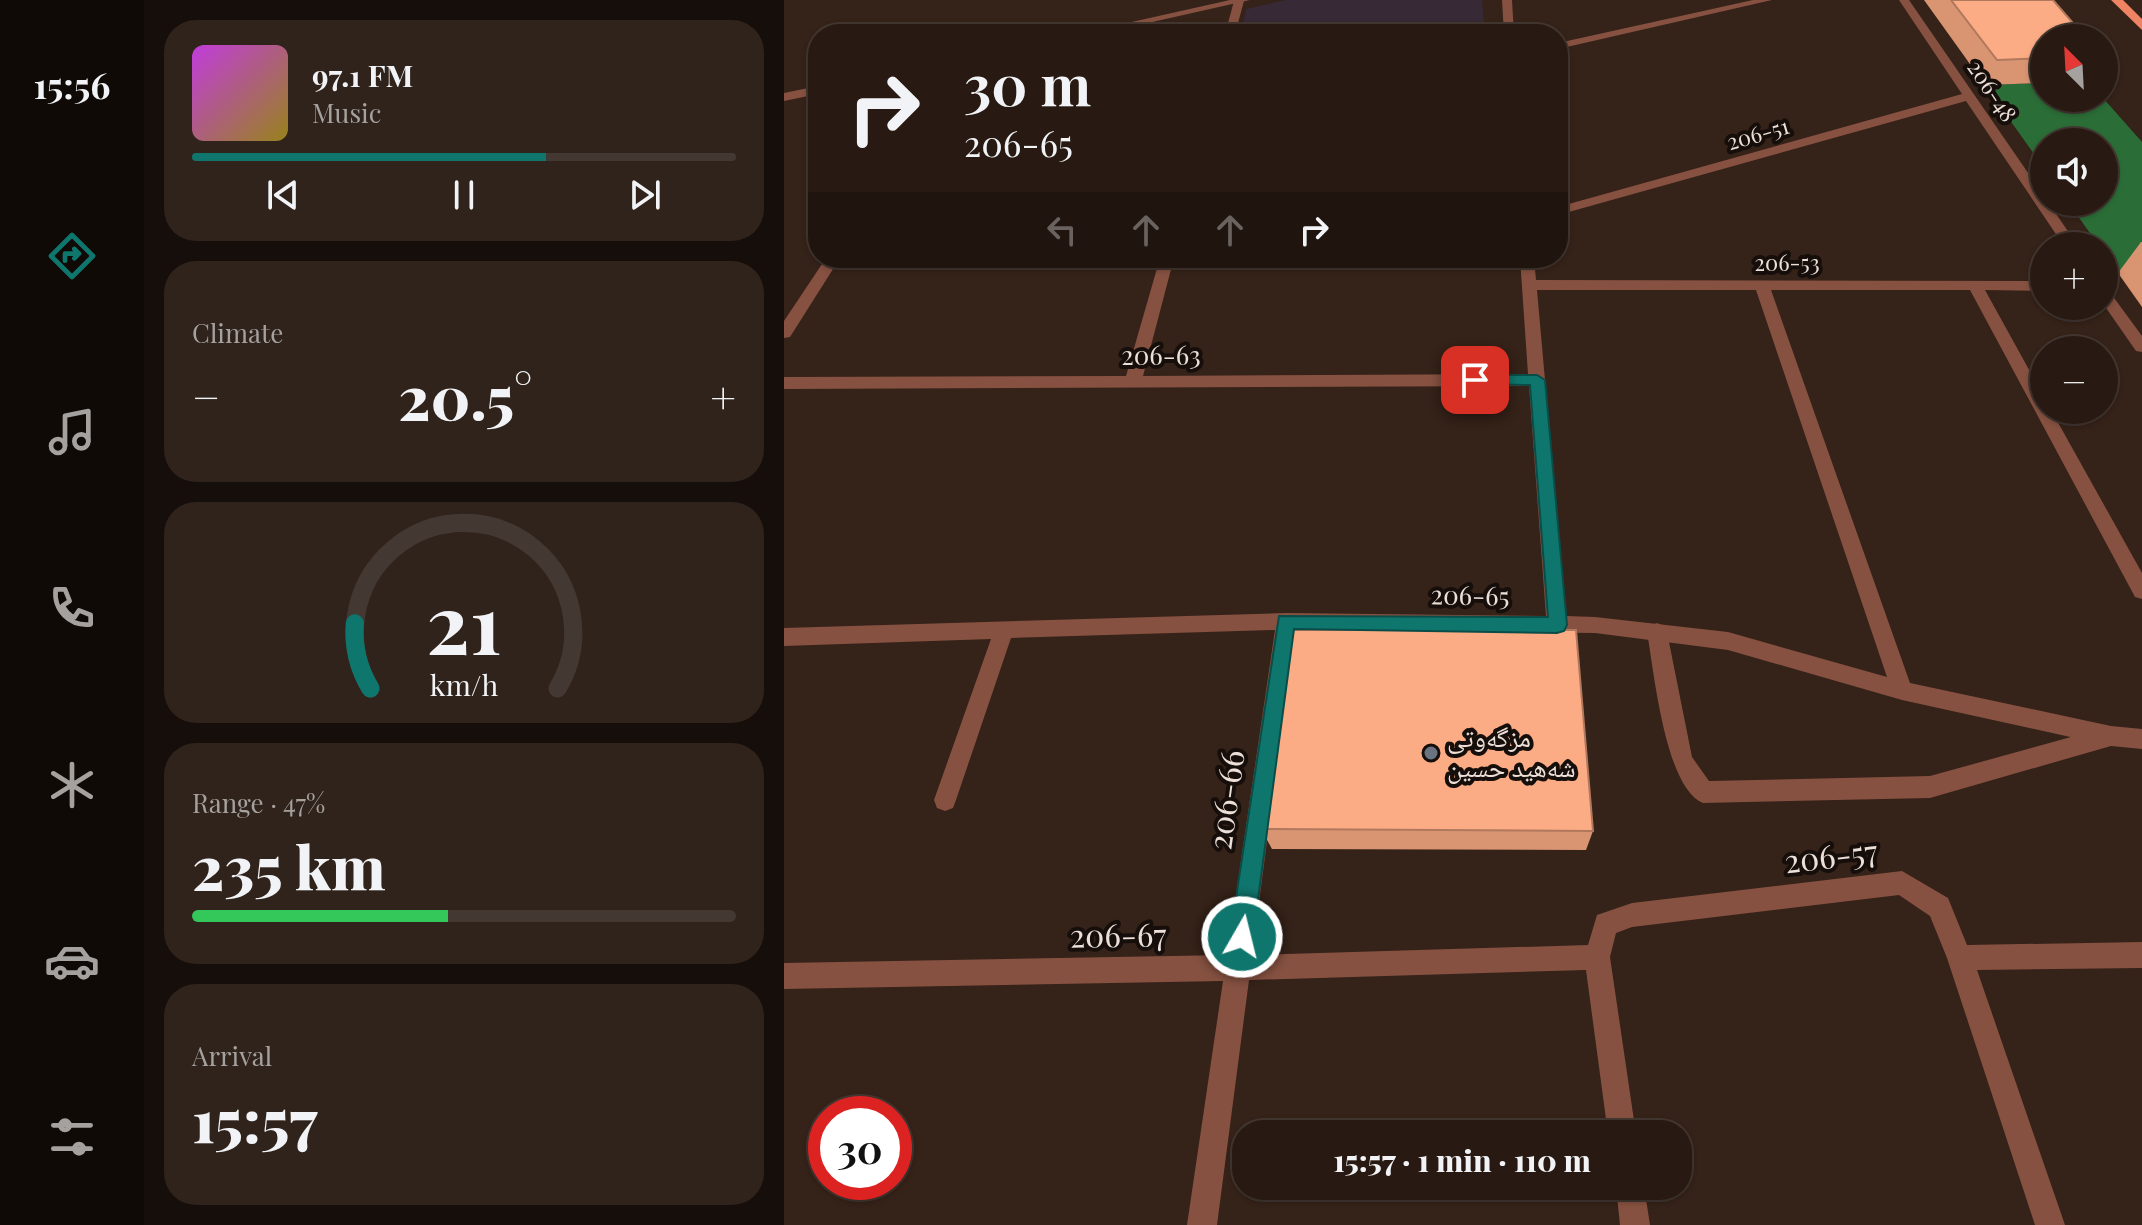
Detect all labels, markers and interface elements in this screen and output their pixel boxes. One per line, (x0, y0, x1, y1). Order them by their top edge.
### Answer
north arrow (2030, 24, 2118, 112)
map controls (2030, 24, 2118, 424)
text: 30 m (964, 46, 1091, 121)
street label: 206-48 (1961, 54, 2024, 127)
text: 97.1 FM (312, 55, 413, 95)
icon: right (832, 56, 936, 160)
text: 15:56 (33, 60, 111, 108)
text: Music (312, 95, 381, 130)
street label: 206-51 (1723, 110, 1792, 156)
text: 206-65 (964, 118, 1073, 166)
button: sound (2030, 128, 2118, 216)
icon: previous (261, 173, 305, 217)
icon: pause (442, 173, 486, 217)
icon: next (623, 173, 667, 217)
icon: left (1040, 208, 1084, 252)
icon: ahead (1124, 208, 1168, 252)
icon: ahead (1208, 208, 1252, 252)
icon: right (1292, 208, 1336, 252)
icon: directions (44, 228, 100, 284)
button: + (2030, 232, 2118, 320)
street label: 206-53 (1754, 247, 1820, 277)
text: Climate (192, 315, 283, 350)
button: − (2030, 336, 2118, 424)
street label: 206-63 (1121, 337, 1201, 372)
pin (1441, 346, 1509, 414)
text: 20.5° (398, 355, 532, 435)
icon: arrive (1453, 358, 1497, 402)
text: − (192, 366, 220, 425)
text: + (710, 366, 736, 425)
icon: music (44, 404, 100, 460)
text: 21 (426, 564, 502, 675)
street label: 206-65 (1430, 576, 1510, 613)
icon: phone (44, 580, 100, 636)
text: km/h (430, 665, 498, 703)
place label: مزگەوتی شەهید حسين (1447, 719, 1576, 784)
marker: مزگەوتی شەهید حسين (1422, 744, 1440, 762)
street label: 206-66 (1196, 747, 1253, 852)
icon: climate (44, 757, 100, 813)
text: Range · 47% (192, 785, 325, 820)
text: 235 km (192, 825, 385, 905)
street label: 206-57 (1782, 827, 1880, 882)
position arrow (1200, 895, 1284, 979)
street label: 206-67 (1069, 911, 1167, 956)
icon: car (44, 933, 100, 989)
text: Arrival (192, 1038, 272, 1073)
text: 15:57 (192, 1078, 318, 1158)
speed limit sign: 30 (808, 1096, 912, 1200)
icon: filters (44, 1109, 100, 1165)
text: 15:57 · 1 min · 110 m (1333, 1140, 1591, 1180)

